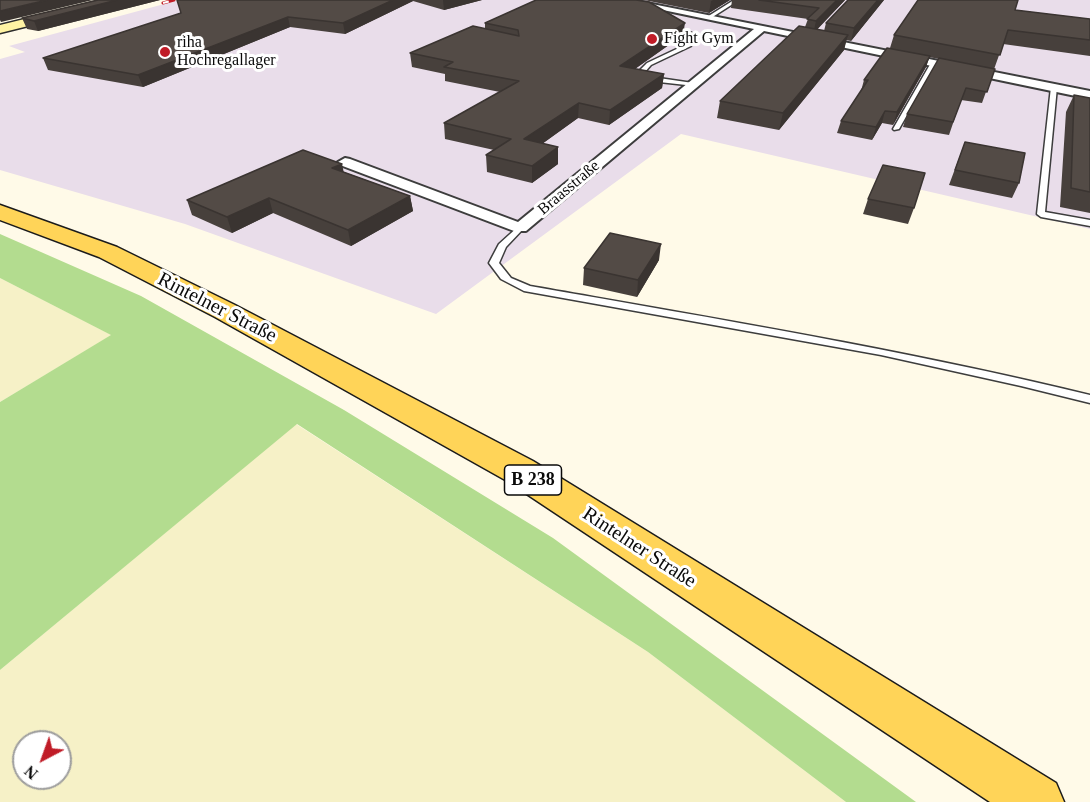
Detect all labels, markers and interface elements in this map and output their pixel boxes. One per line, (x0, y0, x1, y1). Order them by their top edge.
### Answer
place label: Fight Gym (664, 29, 734, 49)
marker: Fight Gym (645, 32, 659, 46)
place label: riha Hochregallager (177, 33, 276, 71)
marker: riha Hochregallager (158, 45, 172, 59)
street label: Braasstraße (534, 157, 604, 219)
street label: Rintelner Straße (153, 268, 281, 348)
road number: B 238 (504, 465, 562, 495)
street label: Rintelner Straße (578, 502, 700, 594)
north arrow (12, 730, 72, 790)
text: N (21, 762, 41, 783)

